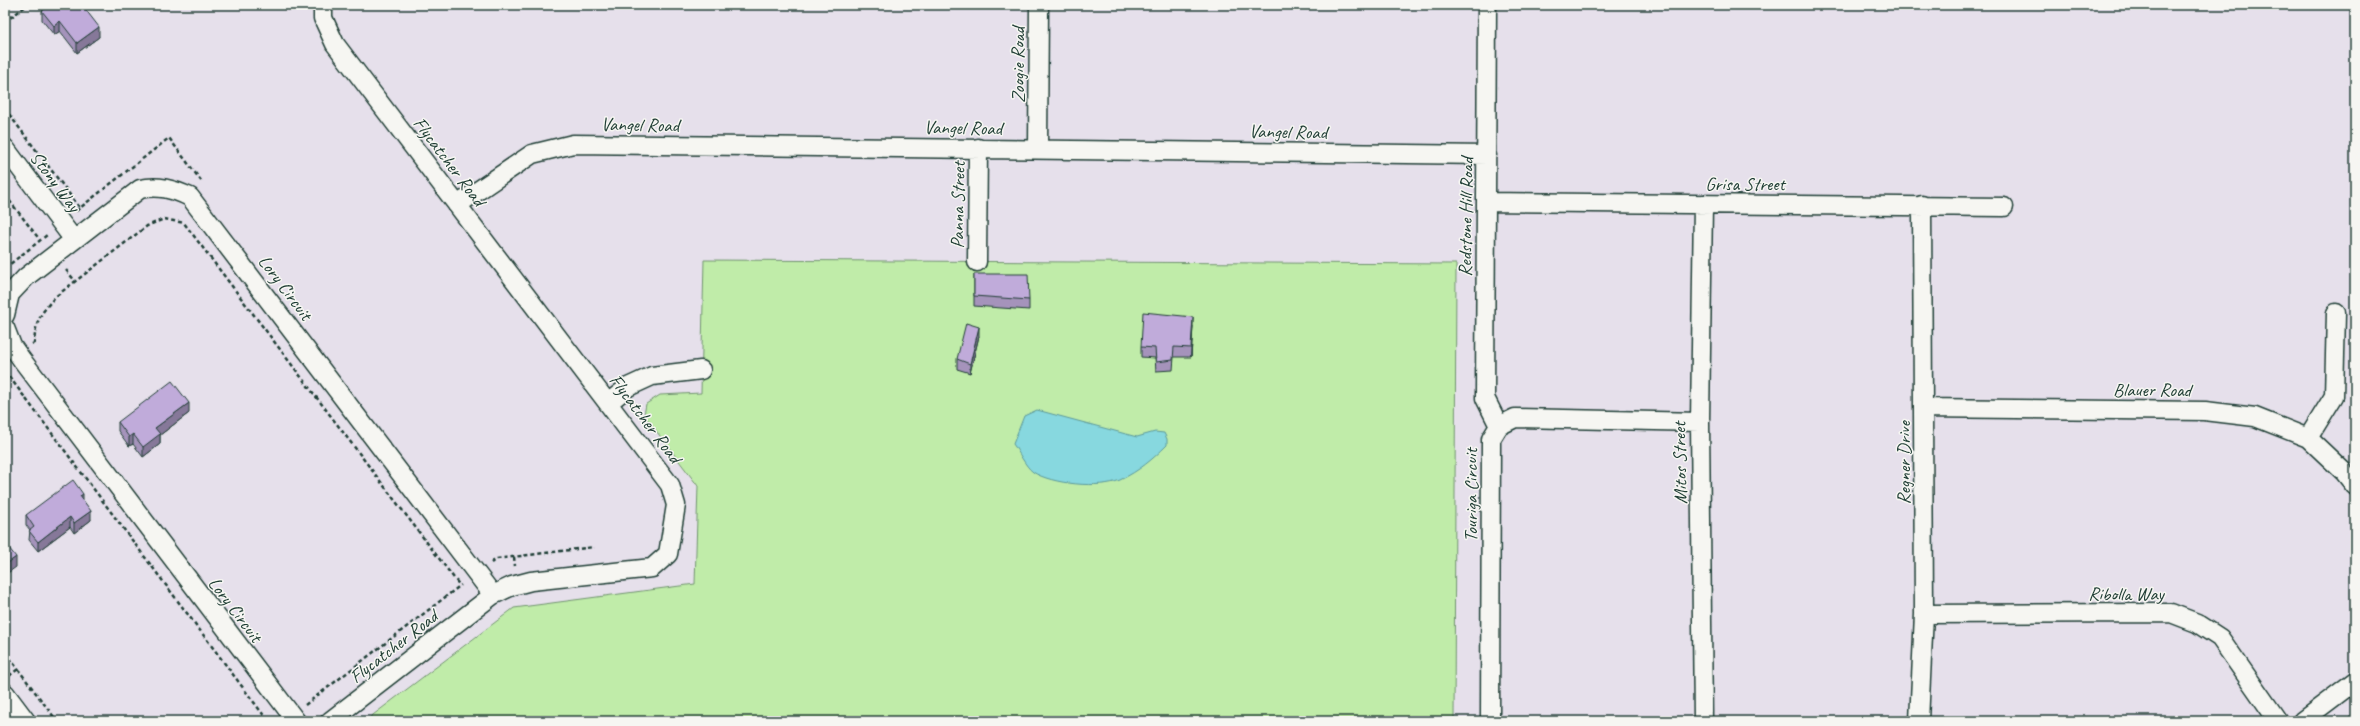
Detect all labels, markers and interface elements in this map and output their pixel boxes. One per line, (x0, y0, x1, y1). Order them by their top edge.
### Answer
street label: Zoogie Road (1006, 24, 1030, 103)
street label: Flycatcher Road (408, 112, 493, 214)
street label: Vangel Road (601, 112, 683, 138)
street label: Vangel Road (924, 115, 1006, 141)
street label: Vangel Road (1249, 119, 1331, 145)
street label: Stony Way (25, 146, 87, 218)
street label: Redstone Hill Road (1453, 154, 1479, 277)
street label: Panna Street (945, 160, 971, 249)
street label: Grisa Street (1705, 172, 1786, 196)
street label: Lory Circuit (253, 250, 319, 326)
street label: Flycatcher Road (604, 369, 689, 471)
street label: Blauer Road (2113, 378, 2194, 402)
street label: Mitos Street (1667, 420, 1693, 504)
street label: Regner Drive (1892, 420, 1916, 505)
street label: Touriga Circuit (1459, 446, 1483, 542)
street label: Lory Circuit (203, 572, 269, 648)
street label: Ribolla Way (2088, 582, 2165, 606)
street label: Flycatcher Road (345, 603, 445, 689)

